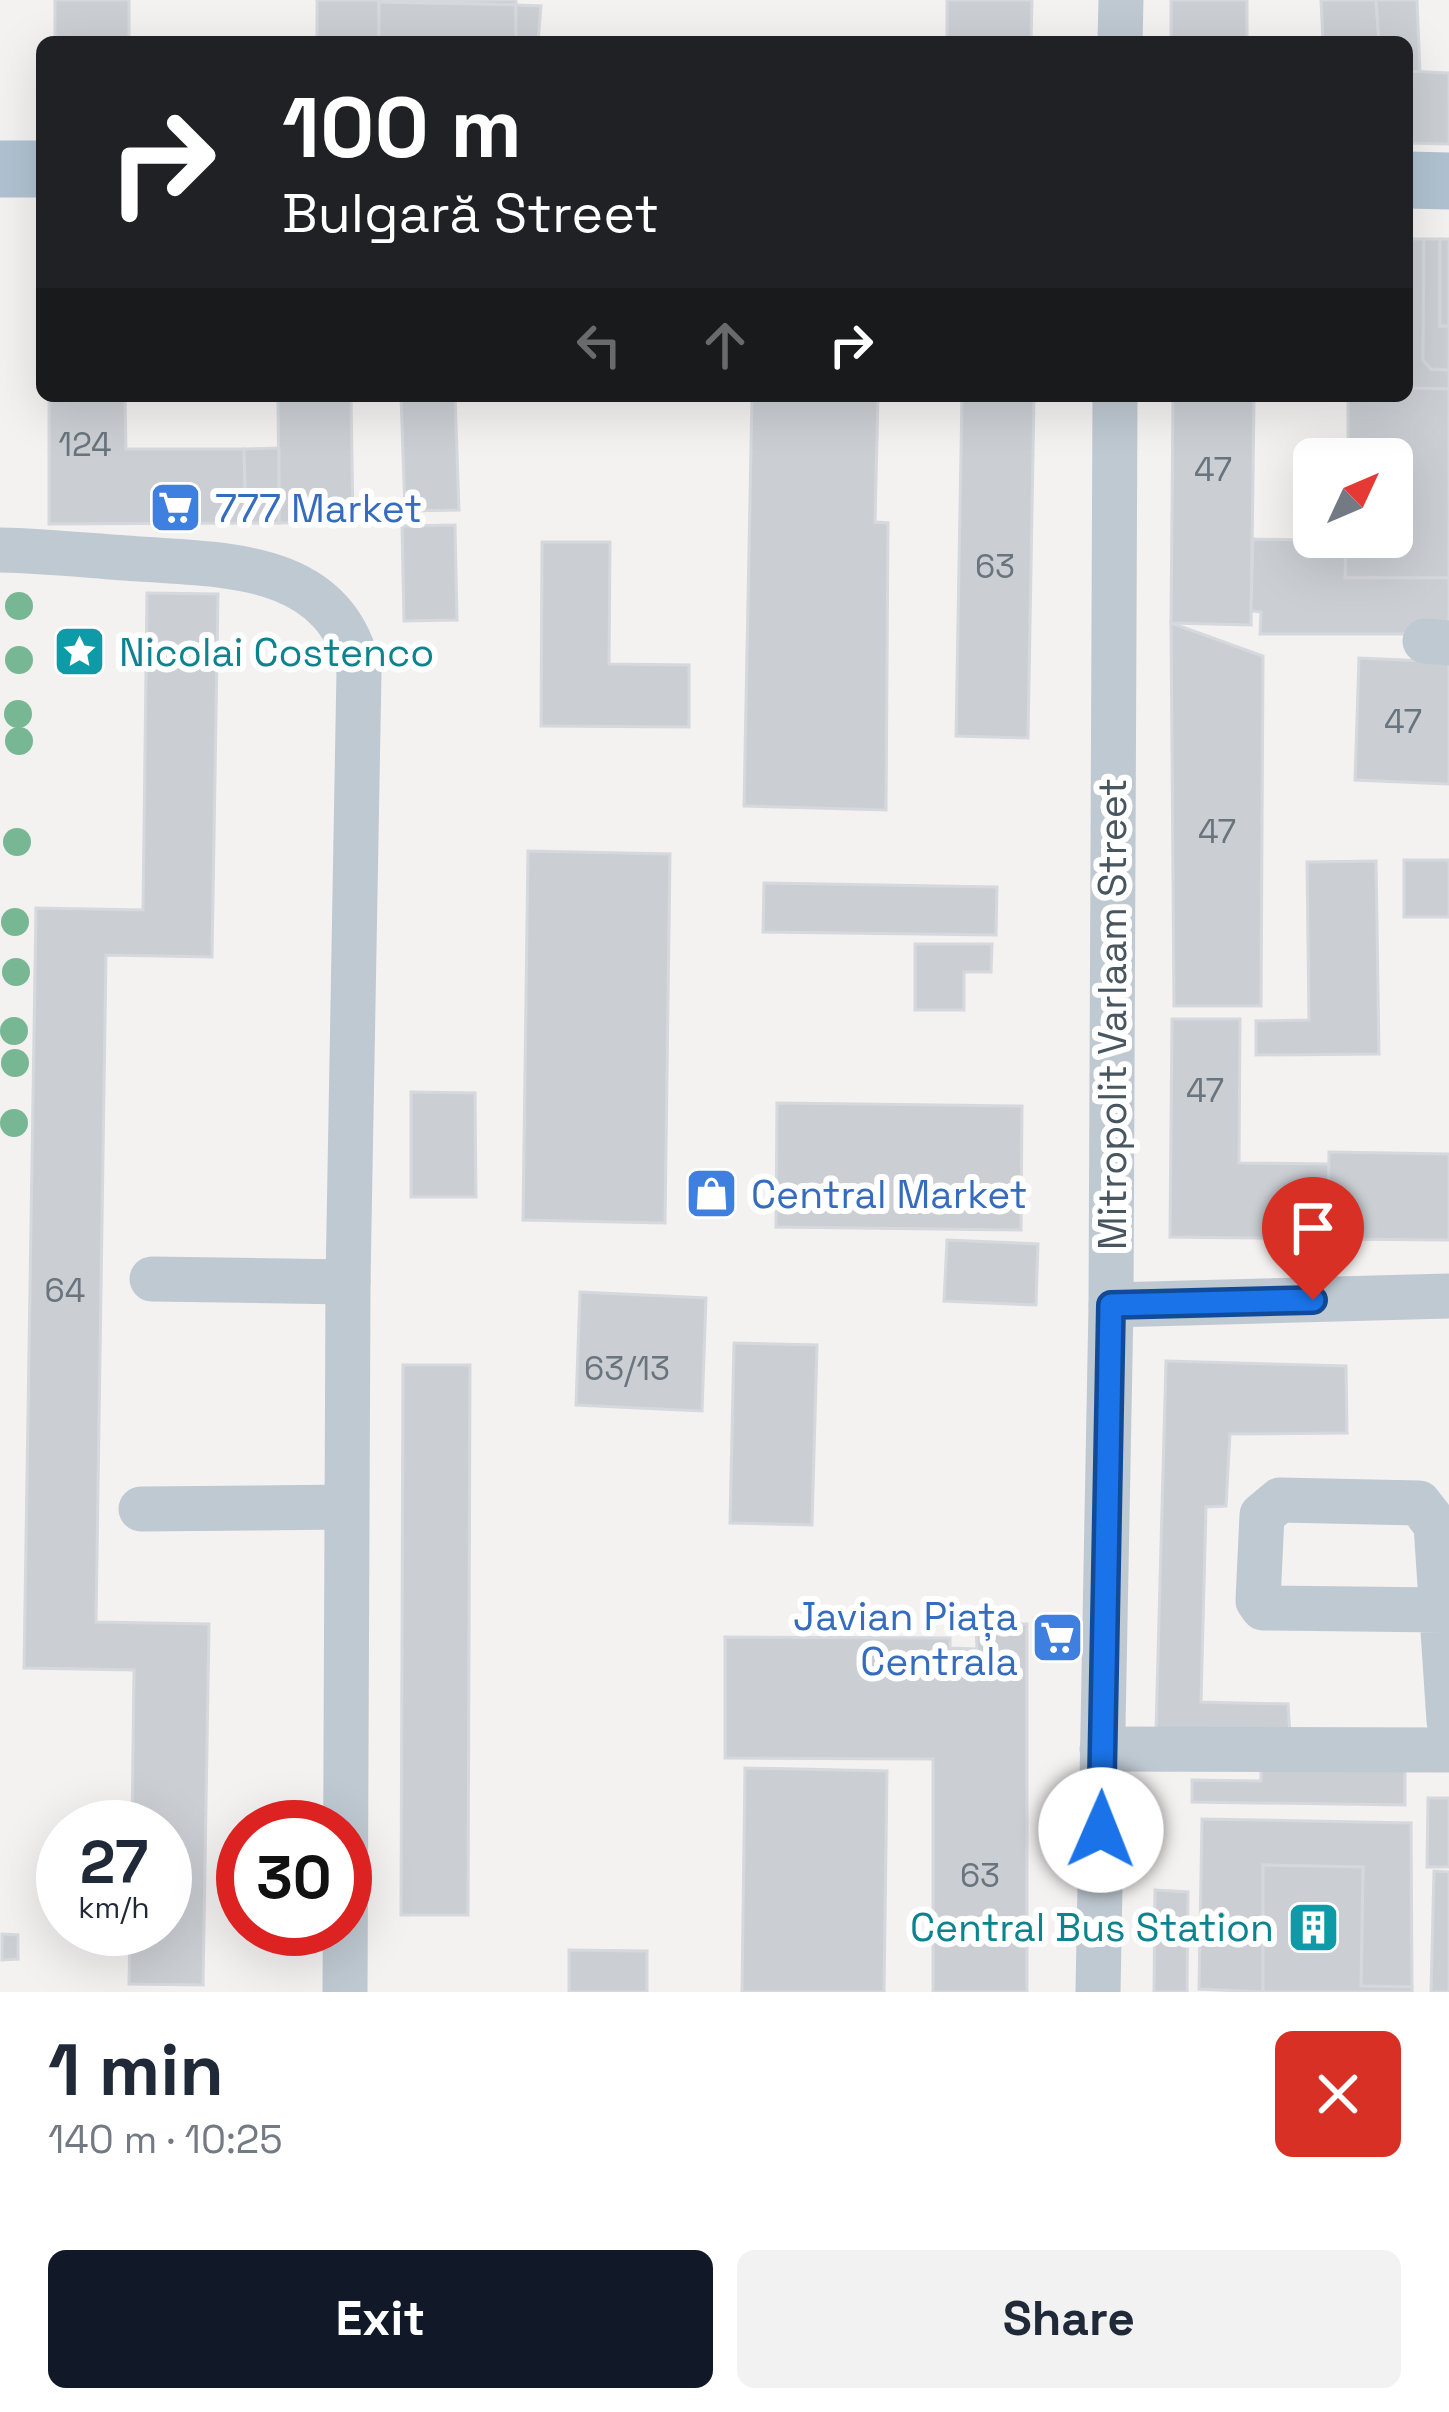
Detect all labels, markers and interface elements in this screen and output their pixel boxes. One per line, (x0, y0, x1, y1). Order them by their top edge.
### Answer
text: 100 m (282, 74, 522, 182)
icon: right (84, 84, 240, 240)
text: Bulgară Street (282, 179, 659, 248)
icon: left (566, 312, 632, 378)
icon: ahead (692, 312, 758, 378)
icon: right (818, 312, 884, 378)
house number: 124 (58, 424, 112, 466)
north arrow (1293, 438, 1413, 558)
map controls (1293, 438, 1413, 558)
house number: 47 (1194, 449, 1232, 491)
supermarket icon: 777 Market (148, 480, 204, 536)
place label: 777 Market (215, 484, 422, 533)
house number: 63 (975, 546, 1015, 588)
place icon: Nicolai Costenco (52, 624, 108, 680)
place label: Nicolai Costenco (119, 628, 434, 677)
house number: 47 (1384, 701, 1422, 743)
street label: Mitropolit Varlaam Street (1088, 778, 1137, 1250)
house number: 47 (1198, 811, 1236, 853)
house number: 47 (1186, 1070, 1224, 1112)
shop icon: Central Market (684, 1166, 740, 1222)
place label: Central Market (751, 1170, 1028, 1219)
pin (1262, 1177, 1364, 1300)
icon: arrive (1280, 1195, 1346, 1261)
house number: 64 (45, 1270, 85, 1312)
house number: 63/13 (584, 1348, 670, 1390)
place label: Javian Piața Centrala (793, 1592, 1018, 1686)
supermarket icon: Javian Piața Centrala (1029, 1610, 1085, 1666)
position arrow (1038, 1767, 1164, 1893)
speed limit sign: 30 (216, 1800, 372, 1956)
text: 27 (80, 1824, 148, 1901)
house number: 63 (960, 1855, 1000, 1897)
text: km/h (78, 1888, 150, 1927)
building icon: Central Bus Station (1285, 1899, 1341, 1955)
place label: Central Bus Station (910, 1903, 1274, 1952)
text: 1 min (48, 2024, 224, 2116)
button: close (1275, 2031, 1401, 2157)
text: 140 m · 10:25 (48, 2115, 283, 2164)
button: Exit (48, 2250, 713, 2388)
button: Share (737, 2250, 1401, 2388)

